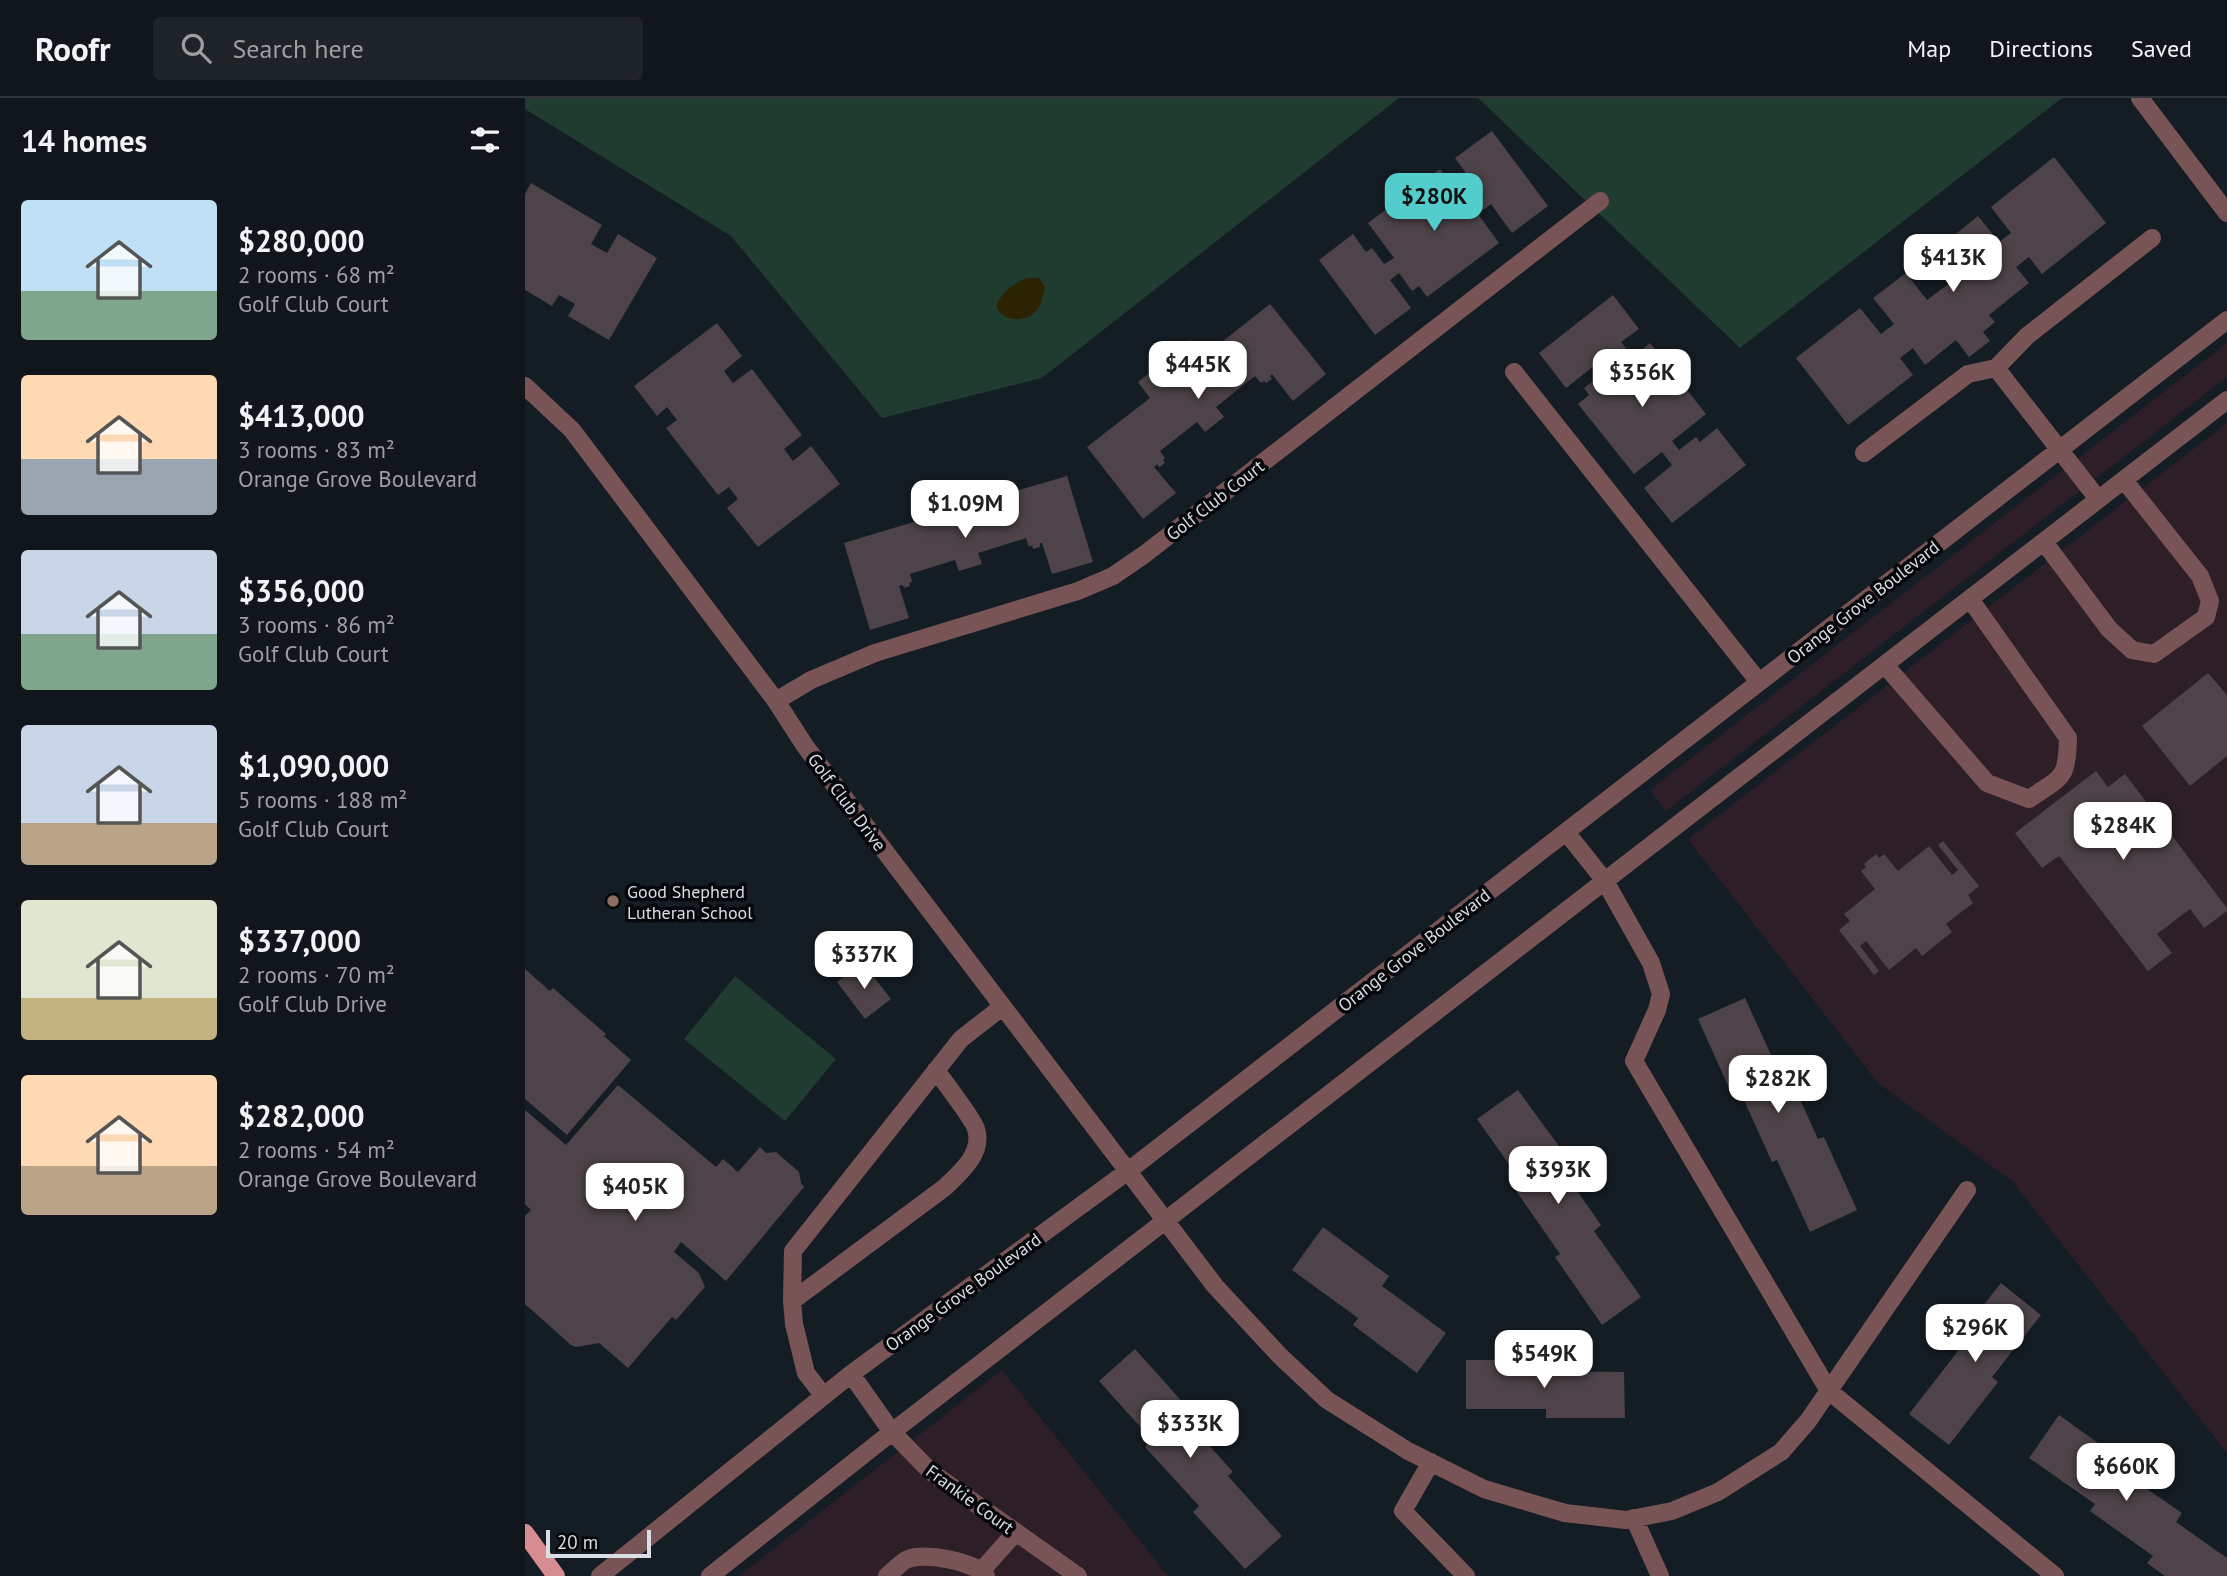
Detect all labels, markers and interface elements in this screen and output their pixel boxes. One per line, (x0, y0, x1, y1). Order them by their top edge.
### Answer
search box (153, 17, 643, 80)
text: Roofr (35, 27, 111, 70)
icon: search (177, 29, 215, 67)
text: Search here (233, 32, 364, 65)
text: Map (1907, 33, 1951, 64)
text: Directions (1989, 33, 2093, 64)
text: Saved (2131, 33, 2192, 64)
text: 14 homes (21, 121, 147, 160)
icon: filters (466, 121, 504, 159)
pin: $280K (1385, 174, 1483, 233)
text: $280K (1401, 181, 1467, 210)
text: $280,000 (238, 221, 365, 260)
icon: home (77, 228, 161, 312)
pin: $413K (1904, 234, 2002, 294)
text: $413K (1920, 242, 1986, 271)
text: 2 rooms · 68 m² (238, 260, 395, 289)
text: Golf Club Court (238, 289, 389, 318)
pin: $445K (1149, 342, 1247, 401)
text: $445K (1165, 349, 1231, 378)
pin: $356K (1593, 350, 1691, 409)
text: $356K (1609, 357, 1675, 386)
text: $413,000 (238, 396, 365, 435)
icon: home (77, 403, 161, 487)
text: 3 rooms · 83 m² (238, 435, 395, 464)
street label: Golf Club Court (1161, 455, 1269, 545)
text: Orange Grove Boulevard (238, 464, 477, 493)
pin: $1.09M (908, 480, 1022, 540)
text: $1.09M (927, 488, 1003, 517)
street label: Orange Grove Boulevard (1782, 535, 1944, 669)
text: $356,000 (238, 571, 365, 610)
icon: home (77, 578, 161, 662)
text: 3 rooms · 86 m² (238, 610, 395, 639)
text: Golf Club Court (238, 639, 389, 668)
text: $1,090,000 (238, 746, 389, 785)
street label: Golf Club Drive (803, 749, 891, 855)
icon: home (77, 753, 161, 837)
text: 5 rooms · 188 m² (238, 785, 407, 814)
pin: $284K (2074, 802, 2172, 862)
text: $284K (2090, 810, 2156, 839)
text: Golf Club Court (238, 814, 389, 843)
place label: Good Shepherd Lutheran School (627, 880, 753, 924)
street label: Orange Grove Boulevard (1333, 883, 1495, 1017)
marker: Good Shepherd Lutheran School (605, 893, 621, 909)
text: $337,000 (238, 921, 361, 960)
icon: home (77, 928, 161, 1012)
pin: $337K (815, 932, 913, 991)
text: $337K (831, 939, 897, 968)
text: 2 rooms · 70 m² (238, 960, 395, 989)
text: Golf Club Drive (238, 989, 387, 1018)
pin: $282K (1729, 1056, 1827, 1115)
text: $282K (1745, 1063, 1811, 1092)
text: $282,000 (238, 1096, 365, 1135)
icon: home (77, 1103, 161, 1187)
text: 2 rooms · 54 m² (238, 1135, 395, 1164)
pin: $393K (1509, 1146, 1607, 1206)
text: $393K (1525, 1154, 1591, 1183)
text: Orange Grove Boulevard (238, 1164, 477, 1193)
pin: $405K (586, 1164, 684, 1223)
text: $405K (602, 1171, 668, 1200)
street label: Orange Grove Boulevard (881, 1228, 1045, 1356)
pin: $296K (1926, 1304, 2024, 1364)
text: $296K (1942, 1312, 2008, 1341)
pin: $549K (1495, 1330, 1593, 1390)
text: $549K (1511, 1338, 1577, 1367)
pin: $333K (1141, 1400, 1239, 1460)
text: $333K (1157, 1408, 1223, 1437)
pin: $660K (2077, 1444, 2175, 1503)
text: $660K (2093, 1451, 2159, 1480)
street label: Frankie Court (921, 1459, 1019, 1539)
scale bar (546, 1527, 651, 1559)
text: 20 m (557, 1530, 598, 1554)

